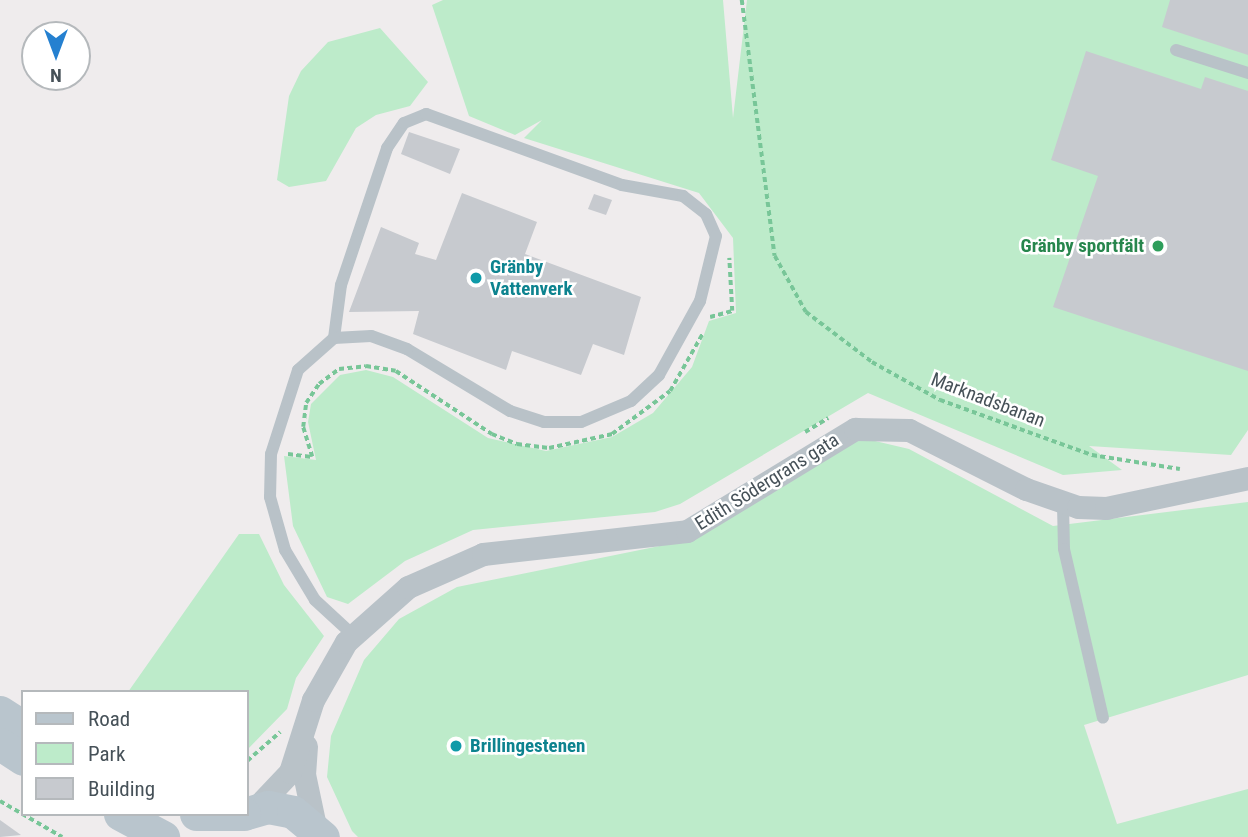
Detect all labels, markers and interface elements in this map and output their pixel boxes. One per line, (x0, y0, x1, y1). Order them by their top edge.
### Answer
north arrow (21, 21, 91, 91)
text: N (50, 64, 62, 87)
place label: Gränby sportfält (1021, 235, 1144, 257)
marker: Gränby sportfält (1150, 238, 1166, 254)
place label: Gränby Vattenverk (490, 256, 572, 300)
marker: Gränby Vattenverk (468, 270, 484, 286)
street label: Marknadsbanan (928, 368, 1048, 432)
street label: Edith Södergrans gata (691, 429, 843, 535)
legend (21, 690, 248, 816)
text: Road (88, 707, 130, 731)
place label: Brillingestenen (470, 735, 585, 757)
marker: Brillingestenen (448, 738, 464, 754)
text: Park (88, 742, 125, 766)
text: Building (88, 777, 155, 801)

